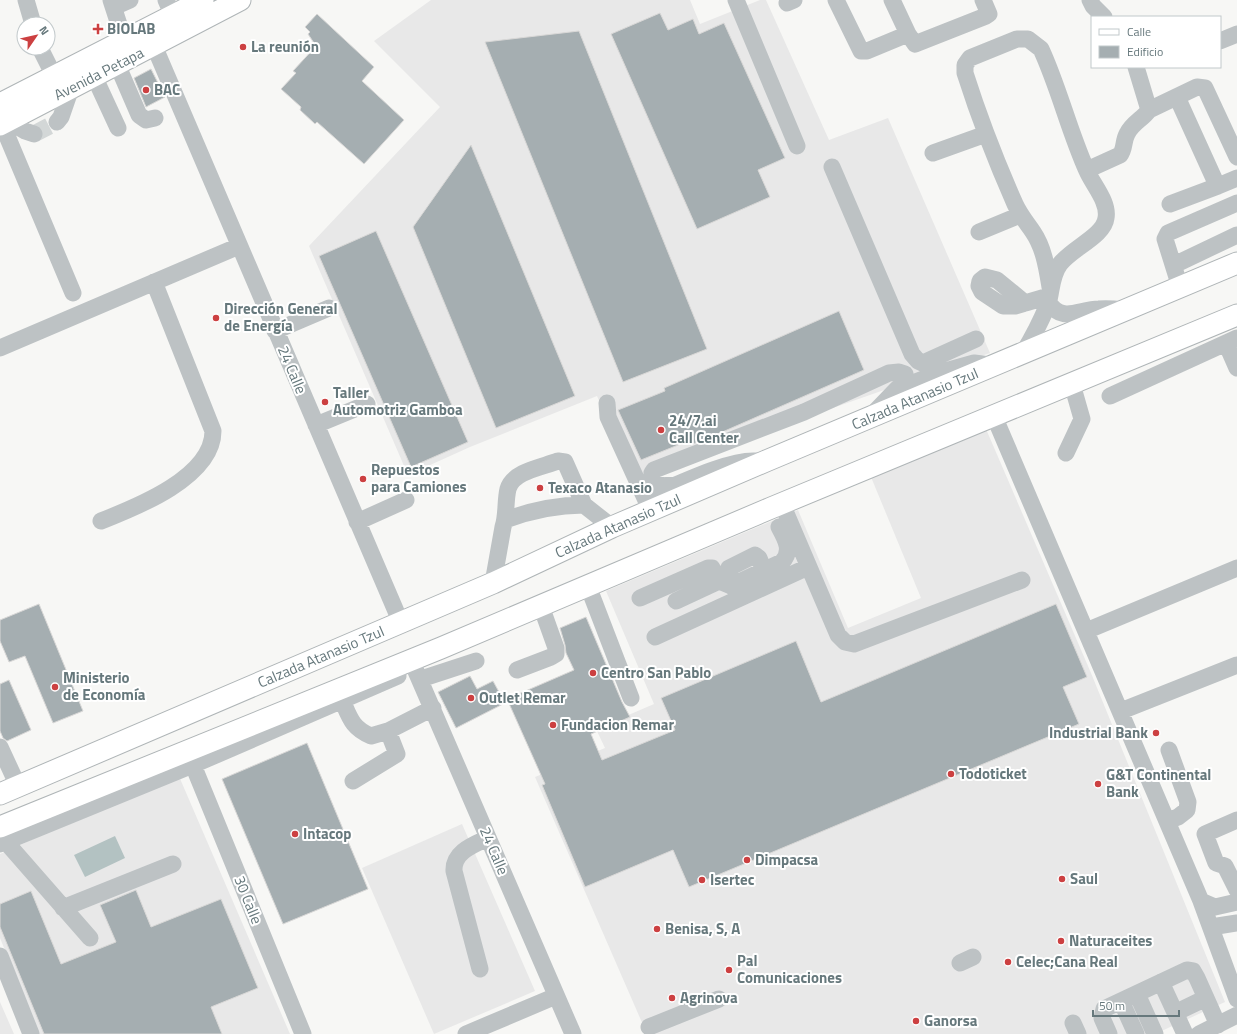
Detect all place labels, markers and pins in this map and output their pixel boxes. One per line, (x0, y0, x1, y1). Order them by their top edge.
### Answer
place label: BIOLAB (107, 17, 155, 40)
marker: BIOLAB (92, 23, 104, 35)
place label: La reunión (251, 35, 319, 58)
marker: La reunión (238, 42, 248, 52)
place label: BAC (154, 78, 180, 101)
marker: BAC (141, 85, 151, 95)
place label: Dirección General de Energía (224, 297, 338, 337)
marker: Dirección General de Energía (211, 313, 221, 323)
place label: Taller Automotriz Gamboa (333, 381, 463, 421)
marker: Taller Automotriz Gamboa (320, 397, 330, 407)
place label: 24/7.ai Call Center (669, 409, 739, 449)
marker: 24/7.ai Call Center (656, 425, 666, 435)
place label: Repuestos para Camiones (371, 458, 467, 498)
marker: Repuestos para Camiones (358, 474, 368, 484)
place label: Texaco Atanasio (548, 476, 652, 499)
marker: Texaco Atanasio (535, 483, 545, 493)
place label: Centro San Pablo (601, 661, 711, 684)
place label: Ministerio de Economía (63, 666, 146, 706)
marker: Centro San Pablo (588, 668, 598, 678)
marker: Ministerio de Economía (50, 682, 60, 692)
place label: Outlet Remar (479, 686, 566, 709)
marker: Outlet Remar (466, 693, 476, 703)
place label: Fundacion Remar (561, 713, 674, 736)
marker: Fundacion Remar (548, 720, 558, 730)
place label: Industrial Bank (1049, 721, 1148, 744)
marker: Industrial Bank (1151, 728, 1161, 738)
place label: Todoticket (959, 762, 1027, 785)
place label: G&T Continental Bank (1106, 763, 1211, 803)
marker: Todoticket (946, 769, 956, 779)
marker: G&T Continental Bank (1093, 779, 1103, 789)
place label: Intacop (303, 822, 351, 845)
marker: Intacop (290, 829, 300, 839)
place label: Dimpacsa (755, 848, 819, 871)
marker: Dimpacsa (742, 855, 752, 865)
place label: Saul (1070, 867, 1098, 890)
place label: Isertec (710, 868, 755, 891)
marker: Saul (1057, 874, 1067, 884)
marker: Isertec (697, 875, 707, 885)
place label: Benisa, S, A (665, 917, 740, 940)
marker: Benisa, S, A (652, 924, 662, 934)
place label: Naturaceites (1069, 929, 1152, 952)
marker: Naturaceites (1056, 936, 1066, 946)
place label: Pal Comunicaciones (737, 949, 842, 989)
place label: Celec;Cana Real (1016, 950, 1118, 973)
marker: Celec;Cana Real (1003, 957, 1013, 967)
marker: Pal Comunicaciones (724, 965, 734, 975)
place label: Agrinova (680, 986, 738, 1009)
marker: Agrinova (667, 993, 677, 1003)
place label: Ganorsa (924, 1009, 978, 1032)
marker: Ganorsa (911, 1016, 921, 1026)

